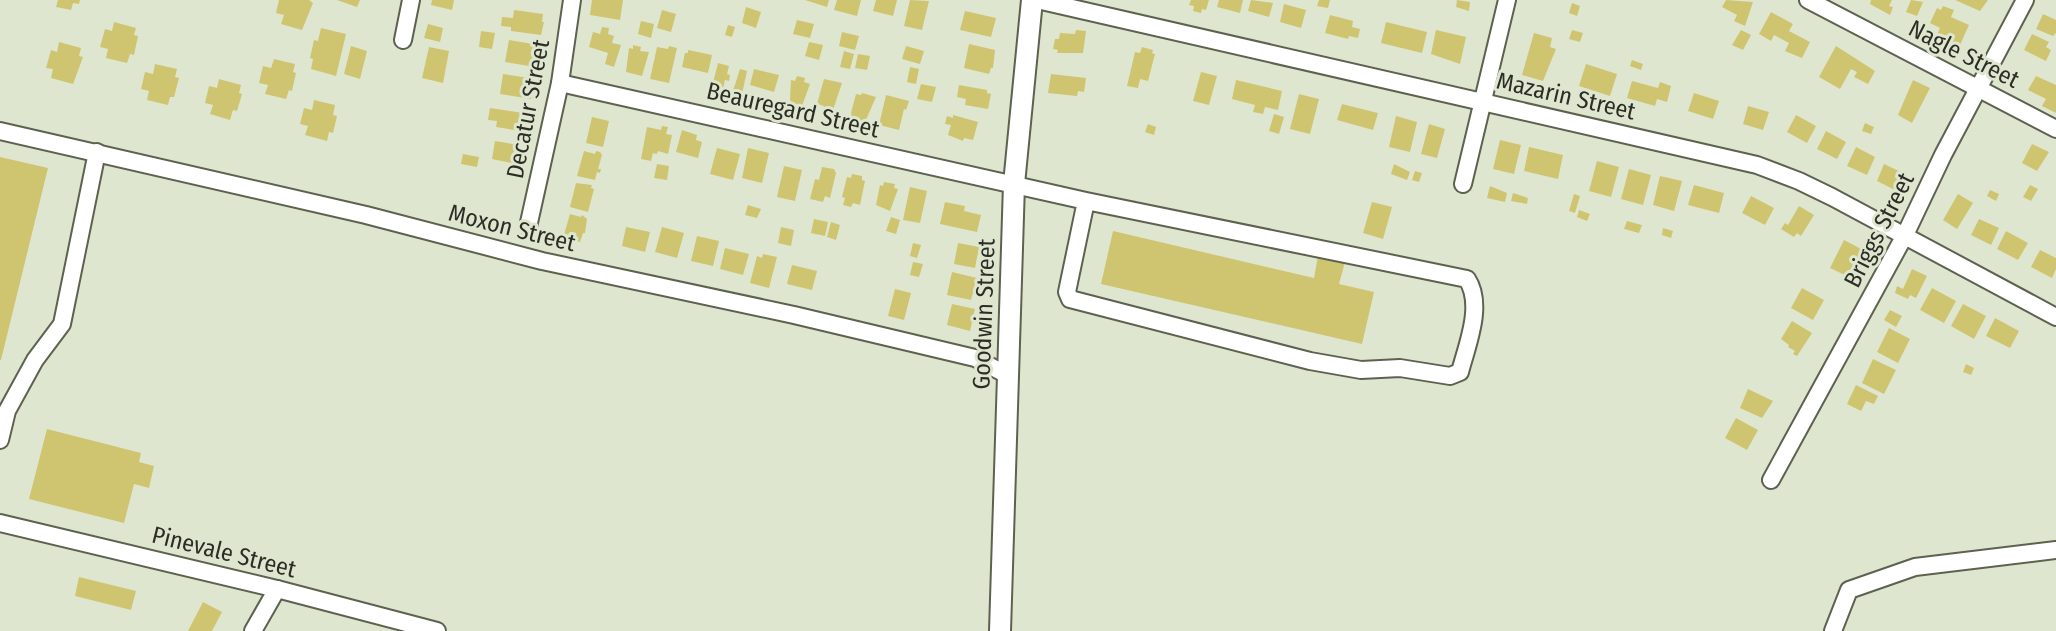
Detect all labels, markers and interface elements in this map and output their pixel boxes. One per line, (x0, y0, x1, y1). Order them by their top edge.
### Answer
street label: Nagle Street (1904, 14, 2024, 94)
street label: Decatur Street (501, 37, 555, 181)
street label: Mazarin Street (1494, 66, 1638, 126)
street label: Beauregard Street (704, 77, 882, 144)
street label: Briggs Street (1838, 168, 1920, 292)
street label: Moxon Street (446, 199, 578, 257)
street label: Goodwin Street (967, 238, 1001, 390)
street label: Pinevale Street (149, 521, 299, 583)

